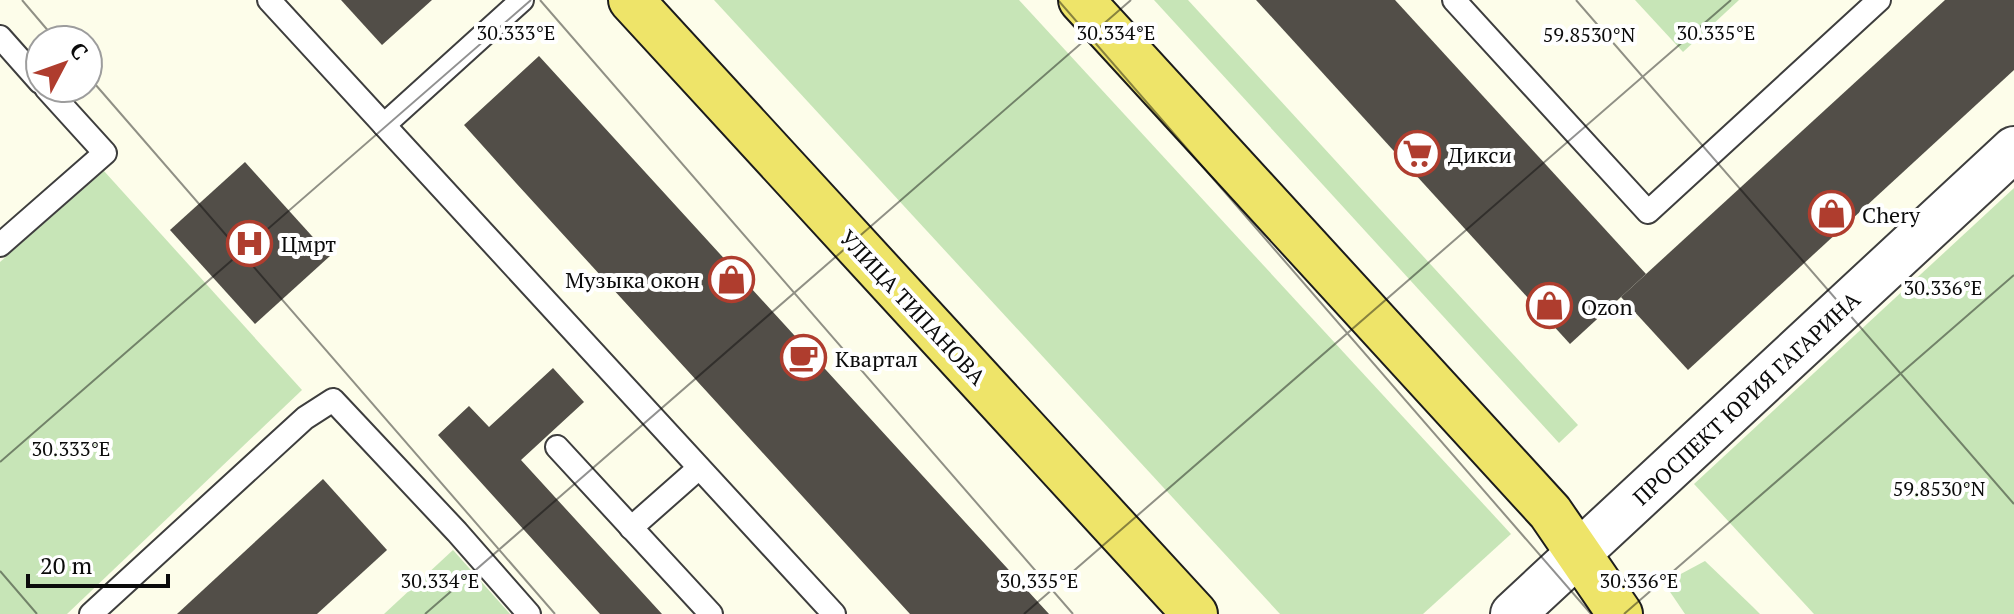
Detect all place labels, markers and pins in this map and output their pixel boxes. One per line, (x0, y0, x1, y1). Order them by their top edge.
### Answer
supermarket icon: Дикси (1393, 130, 1441, 178)
place label: Дикси (1448, 140, 1512, 169)
shop icon: Chery (1807, 190, 1855, 238)
place label: Chery (1862, 200, 1921, 229)
hospital icon: Цмрт (226, 219, 274, 267)
place label: Цмрт (281, 229, 336, 258)
shop icon: Музыка окон (707, 255, 755, 303)
place label: Музыка окон (565, 265, 700, 294)
shop icon: Ozon (1526, 282, 1574, 330)
place label: Ozon (1581, 292, 1633, 321)
cafe icon: Квартал (780, 334, 828, 382)
place label: Квартал (835, 344, 918, 373)

